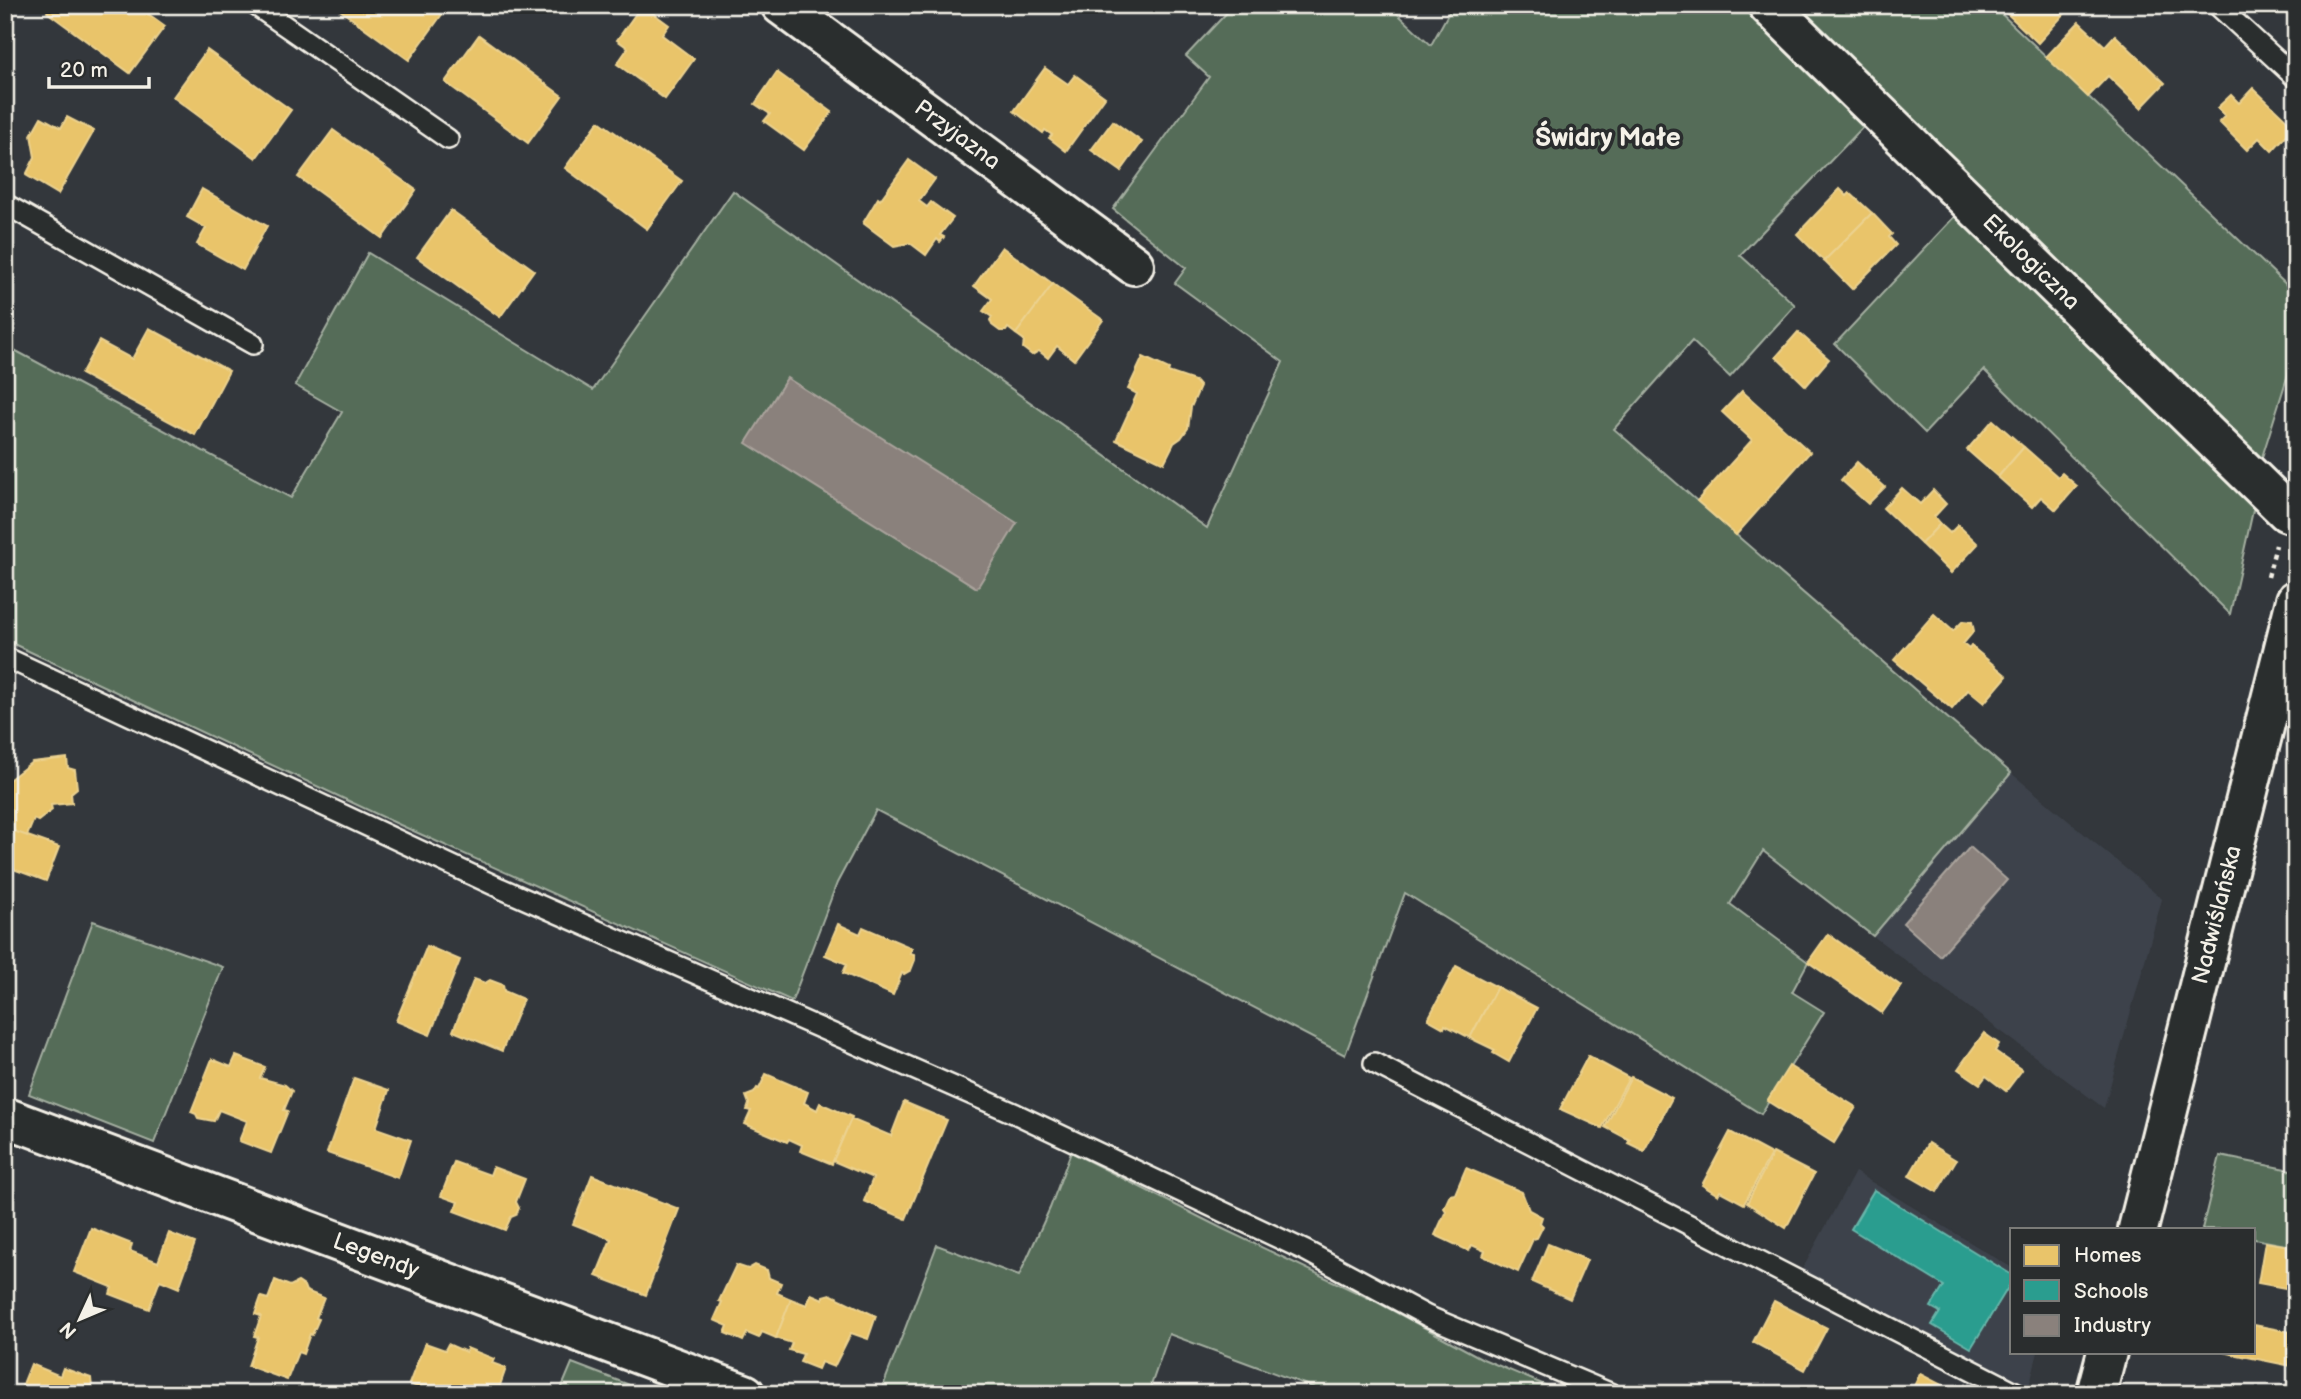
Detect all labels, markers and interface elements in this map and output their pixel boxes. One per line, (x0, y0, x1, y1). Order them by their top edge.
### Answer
scale bar (49, 46, 149, 90)
text: 20 m (60, 58, 108, 83)
street label: Przyjazna (909, 94, 1006, 176)
district label: Świdry Małe (1535, 120, 1681, 154)
street label: Ekologiczna (1977, 208, 2086, 316)
street label: Nadwiślańska (2186, 842, 2248, 987)
street label: Legendy (329, 1227, 423, 1285)
legend (2010, 1228, 2256, 1354)
text: Homes (2074, 1243, 2142, 1268)
text: Schools (2074, 1279, 2148, 1304)
north arrow (46, 1284, 116, 1354)
text: Industry (2074, 1313, 2152, 1338)
text: N (56, 1317, 82, 1343)

